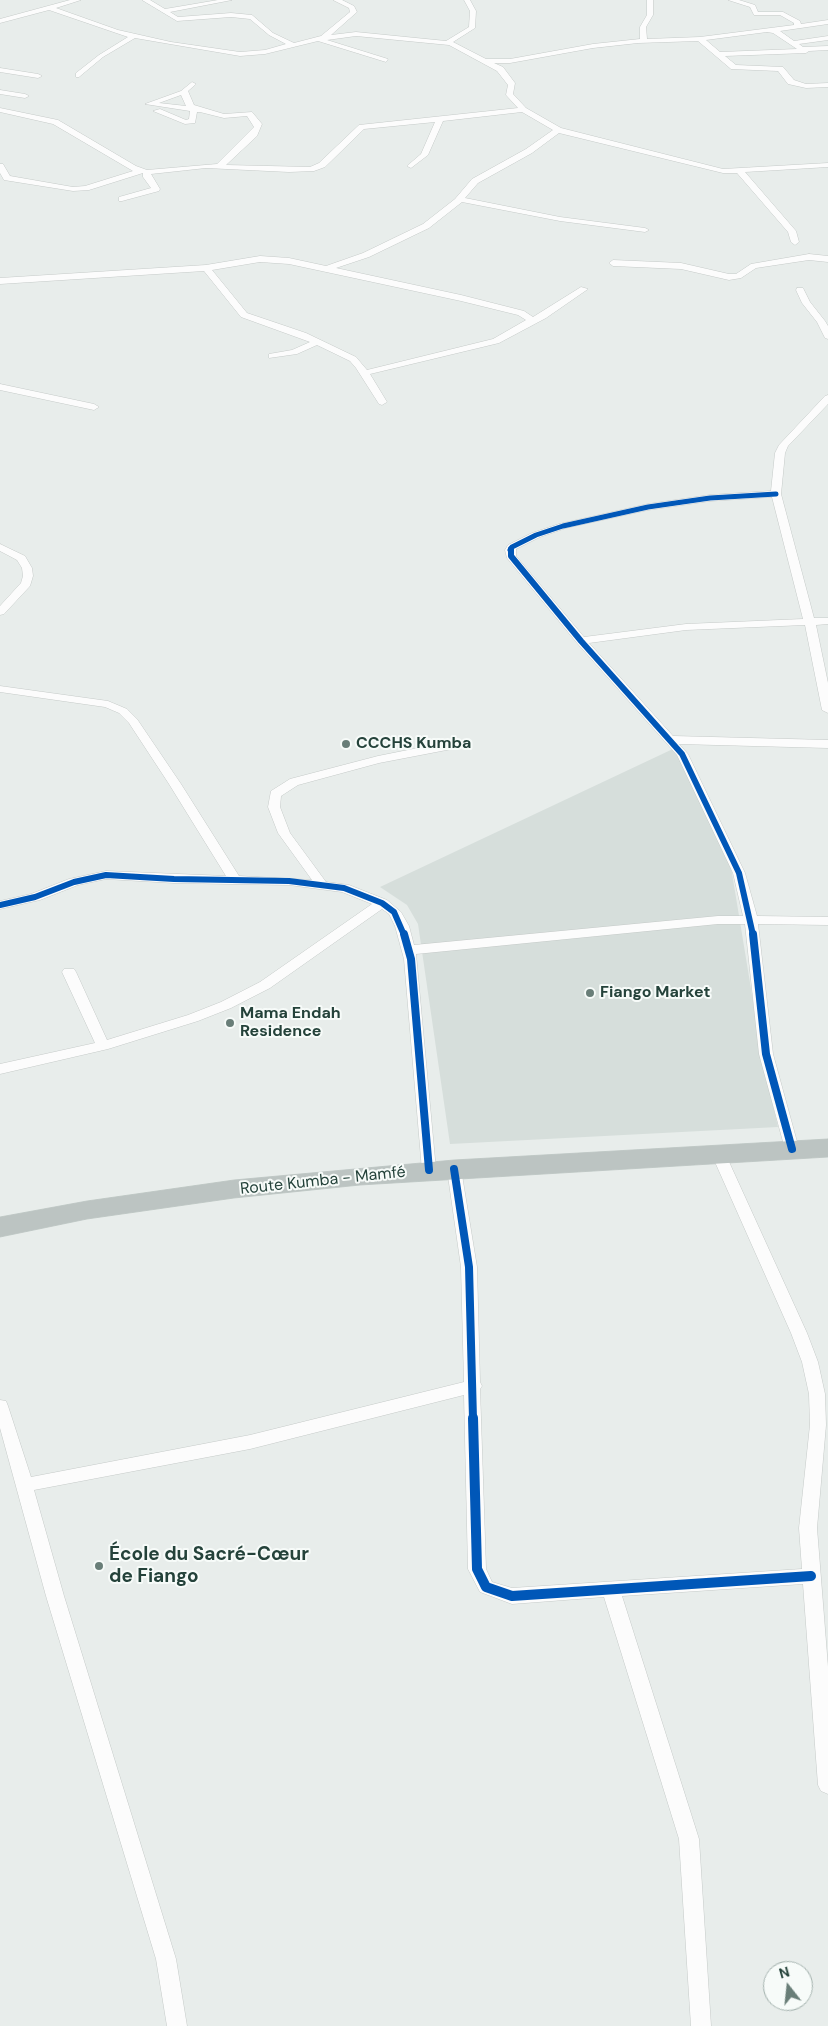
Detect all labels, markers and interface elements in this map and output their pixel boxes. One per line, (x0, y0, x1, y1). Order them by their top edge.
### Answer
place label: CCCHS Kumba (356, 734, 471, 754)
marker: CCCHS Kumba (340, 738, 352, 750)
place label: Fiango Market (600, 983, 710, 1003)
marker: Fiango Market (584, 987, 596, 999)
place label: Mama Endah Residence (240, 1004, 341, 1042)
marker: Mama Endah Residence (224, 1017, 236, 1029)
street label: Route Kumba - Mamfé (239, 1163, 407, 1199)
place label: École du Sacré-Cœur de Fiango (109, 1544, 309, 1588)
marker: École du Sacré-Cœur de Fiango (93, 1560, 105, 1572)
north arrow (763, 1961, 813, 2011)
text: N (777, 1962, 792, 1983)

